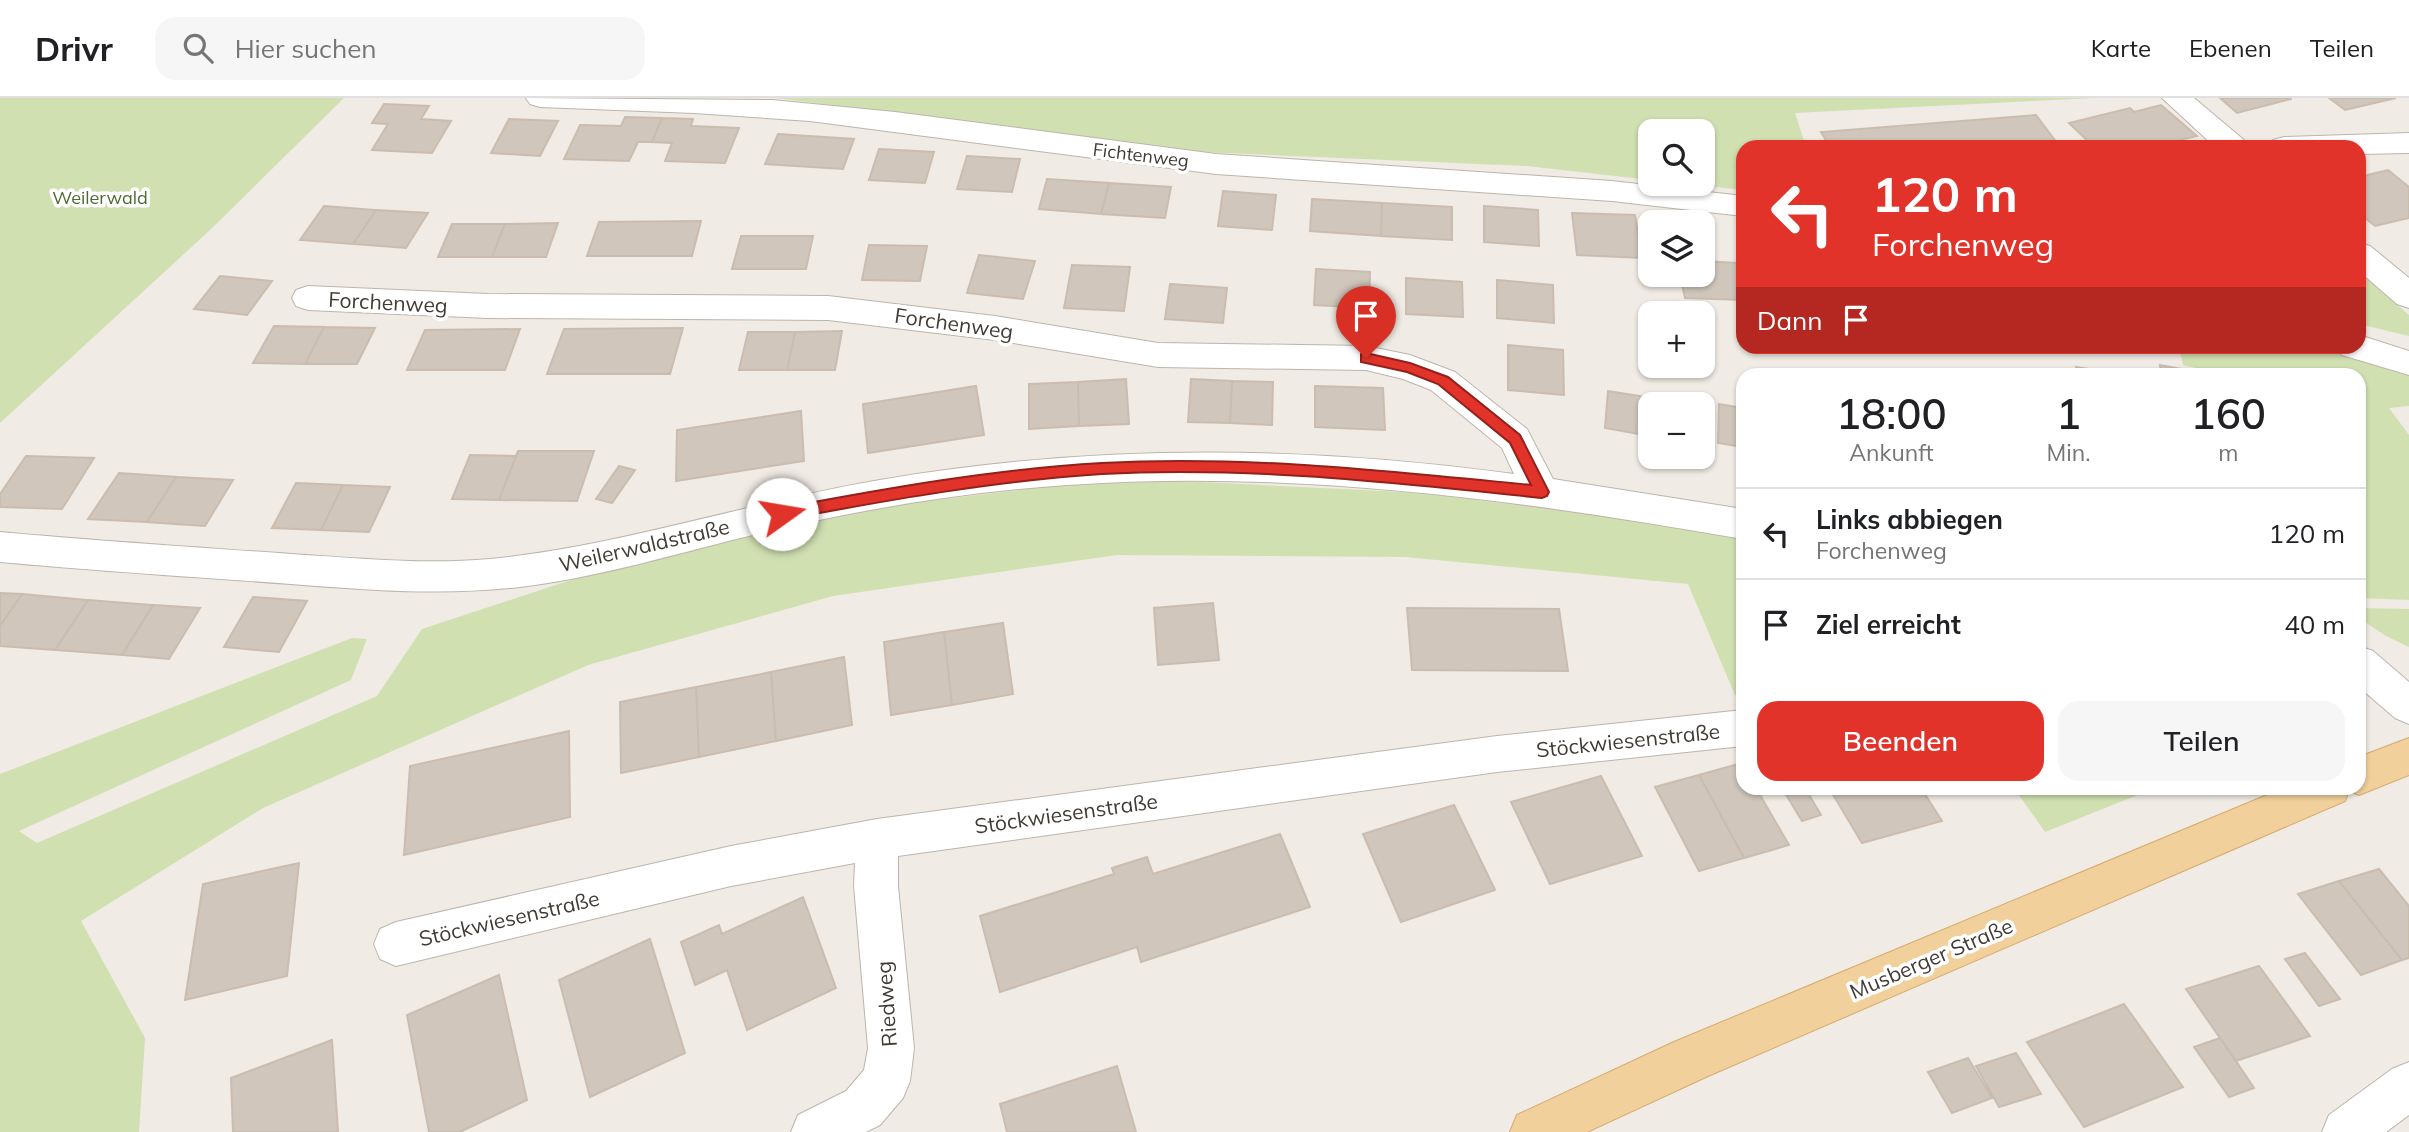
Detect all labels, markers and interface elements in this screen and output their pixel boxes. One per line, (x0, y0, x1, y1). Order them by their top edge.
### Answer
search box (155, 17, 645, 80)
text: Drivr (35, 28, 113, 69)
icon: search (179, 29, 217, 67)
text: Hier suchen (235, 32, 377, 65)
text: Karte (2091, 33, 2151, 63)
text: Ebenen (2189, 33, 2272, 63)
text: Teilen (2310, 33, 2374, 63)
map controls (1638, 119, 1715, 469)
button: search (1638, 119, 1715, 196)
street label: Fichtenweg (1092, 138, 1190, 172)
text: 120 m (1872, 163, 2018, 224)
icon: left (1757, 168, 1848, 259)
park label: Weilerwald (52, 186, 148, 209)
button: layers (1638, 210, 1715, 287)
text: Forchenweg (1872, 224, 2054, 264)
street label: Forchenweg (328, 286, 448, 318)
pin (1336, 286, 1396, 358)
icon: arrive (1347, 297, 1385, 335)
button: + (1638, 301, 1715, 378)
icon: arrive (1837, 301, 1875, 339)
street label: Forchenweg (893, 302, 1015, 344)
text: Dann (1757, 304, 1823, 337)
text: 18:00 (1836, 387, 1947, 440)
text: 1 (2056, 387, 2081, 440)
text: 160 (2190, 387, 2266, 440)
button: − (1638, 392, 1715, 469)
text: Ankunft (1849, 438, 1933, 467)
text: Min. (2047, 438, 2091, 467)
text: m (2218, 438, 2238, 467)
position arrow (745, 477, 819, 551)
text: Links abbiegen (1816, 503, 2003, 536)
street label: Weilerwaldstraße (556, 513, 732, 577)
icon: left (1757, 515, 1795, 553)
text: 120 m (2269, 517, 2345, 550)
text: Forchenweg (1816, 536, 1947, 565)
icon: arrive (1757, 606, 1795, 644)
text: Ziel erreicht (1816, 608, 1961, 641)
text: 40 m (2284, 608, 2345, 641)
button: Beenden (1757, 701, 2044, 781)
button: Teilen (2058, 701, 2345, 781)
street label: Stöckwiesenstraße (1535, 717, 1721, 763)
street label: Stöckwiesenstraße (973, 787, 1159, 839)
street label: Stöckwiesenstraße (416, 885, 602, 951)
street label: Musberger Straße (1846, 912, 2016, 1004)
street label: Riedweg (870, 960, 902, 1048)

